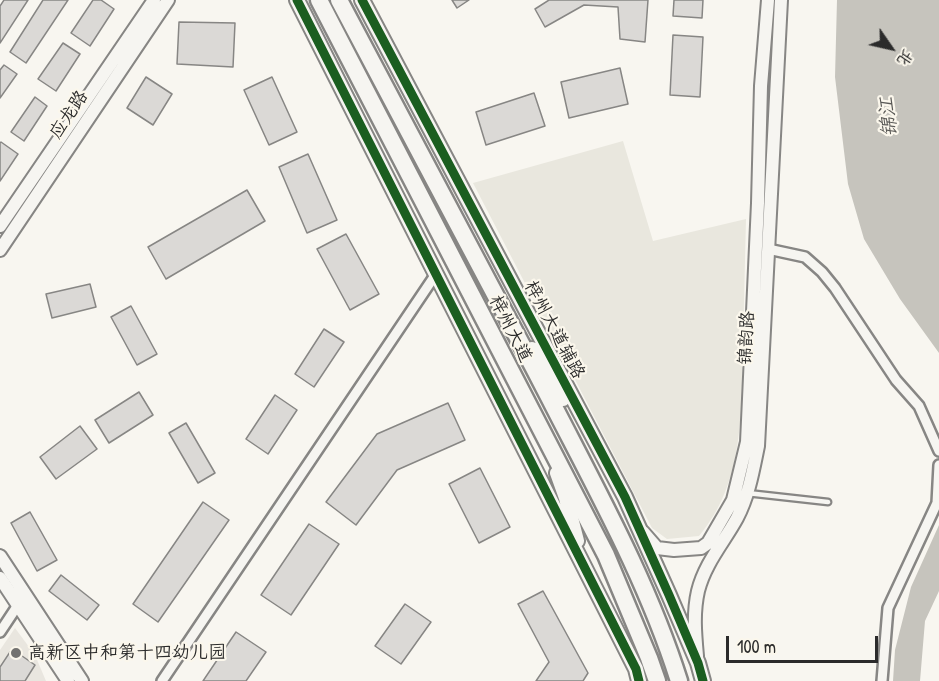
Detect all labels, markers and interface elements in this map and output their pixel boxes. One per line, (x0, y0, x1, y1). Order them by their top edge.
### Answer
north arrow (861, 18, 921, 78)
text: 北 (892, 45, 920, 71)
street label: 应龙路 (45, 87, 93, 143)
water label: 锦江 (875, 96, 903, 138)
street label: 梓州大道辅路 (519, 277, 589, 383)
street label: 梓州大道 (484, 292, 536, 366)
street label: 锦韵路 (735, 310, 759, 366)
scale bar (729, 624, 880, 662)
text: 100 m (737, 634, 776, 659)
place label: 高新区中和第十四幼儿园 (28, 642, 226, 664)
marker: 高新区中和第十四幼儿园 (9, 646, 23, 660)

